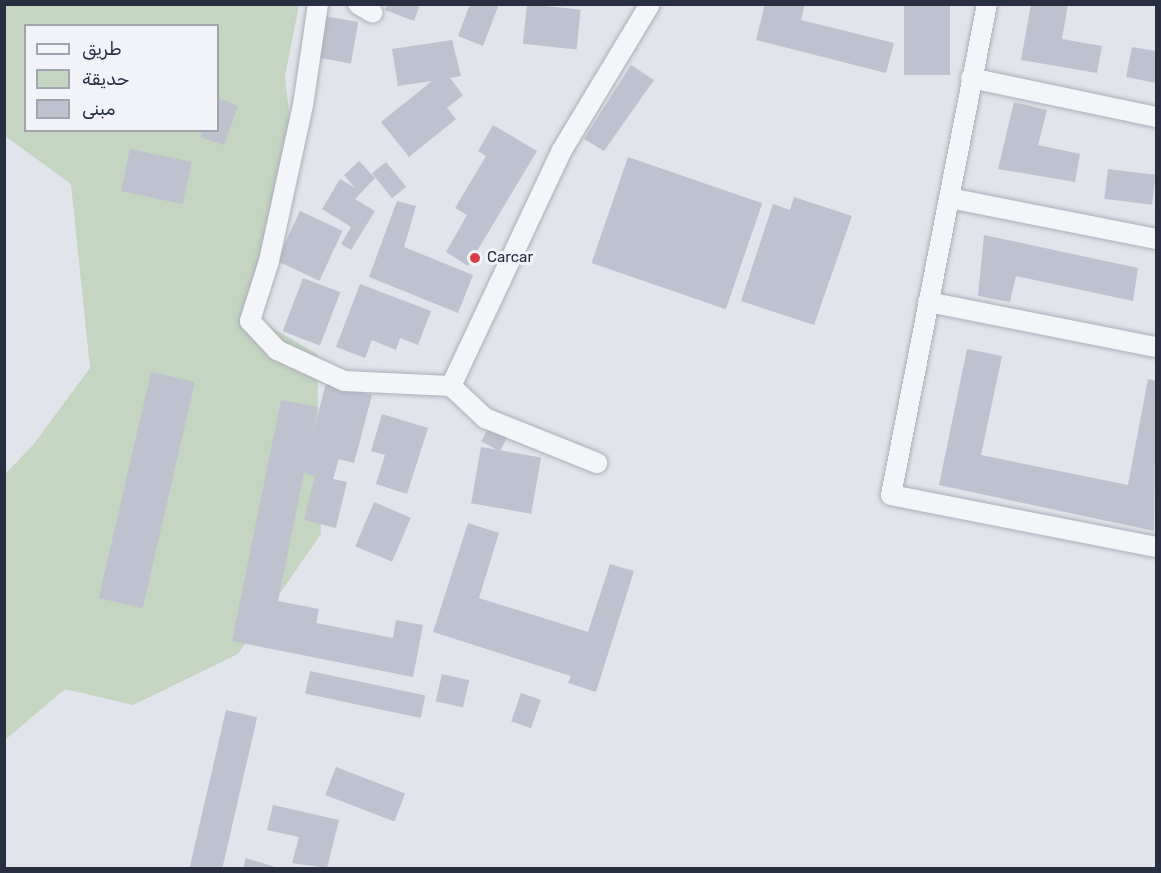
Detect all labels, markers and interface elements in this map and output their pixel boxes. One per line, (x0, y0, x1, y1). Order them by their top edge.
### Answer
legend (24, 24, 219, 132)
text: طريق (82, 38, 122, 60)
text: حديقة (82, 68, 129, 90)
text: مبنى (82, 98, 116, 120)
place label: Carcar (487, 249, 533, 267)
marker: Carcar (468, 251, 482, 265)

